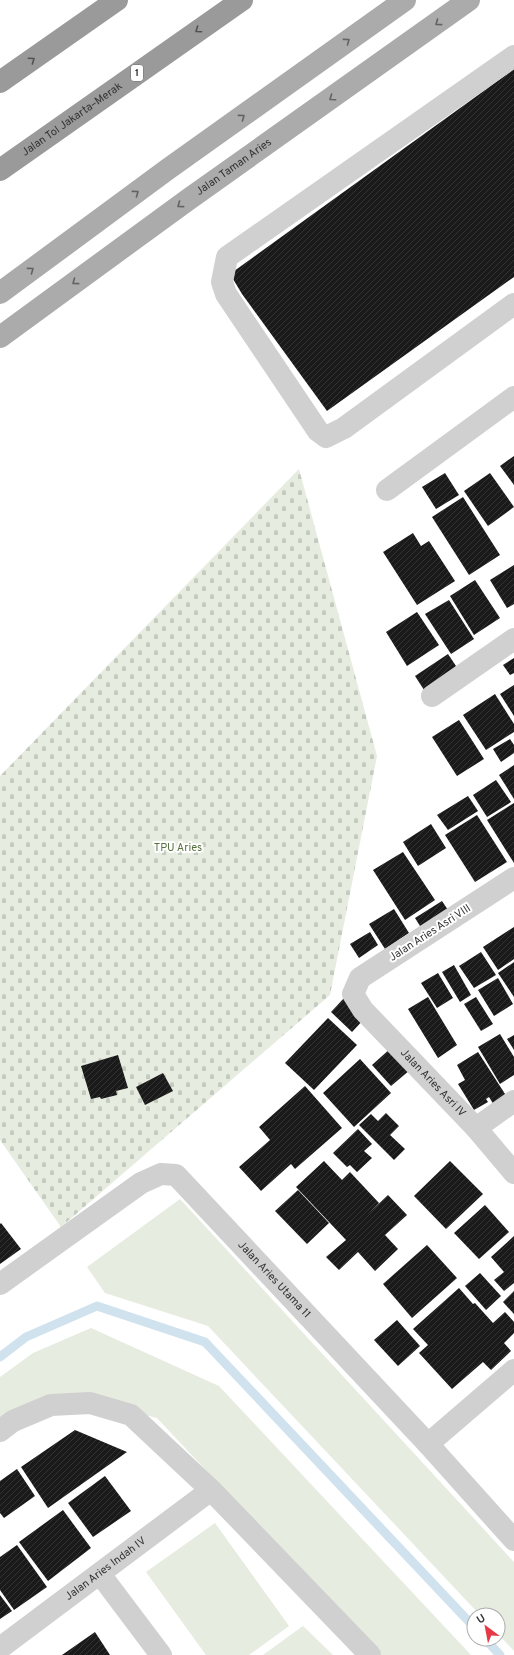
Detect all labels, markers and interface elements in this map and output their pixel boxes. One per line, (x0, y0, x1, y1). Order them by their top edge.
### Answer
one-way arrow (435, 18, 442, 25)
one-way arrow (196, 25, 203, 32)
one-way arrow (343, 39, 350, 46)
one-way arrow (28, 57, 35, 65)
road number: 1 (131, 65, 143, 81)
street label: Jalan Tol Jakarta–Merak (19, 79, 125, 160)
one-way arrow (329, 93, 336, 100)
one-way arrow (237, 114, 244, 121)
street label: Jalan Taman Aries (193, 135, 274, 199)
one-way arrow (132, 190, 139, 197)
one-way arrow (177, 200, 184, 207)
one-way arrow (27, 267, 34, 274)
one-way arrow (72, 277, 79, 284)
park label: TPU Aries (154, 841, 202, 855)
street label: Jalan Aries Asri VIII (386, 901, 474, 965)
street label: Jalan Aries Asri IV (397, 1046, 469, 1120)
street label: Jalan Aries Utama 11 (235, 1238, 314, 1321)
street label: Jalan Aries Indah IV (62, 1534, 149, 1604)
north arrow (466, 1607, 506, 1647)
text: U (474, 1611, 488, 1627)

